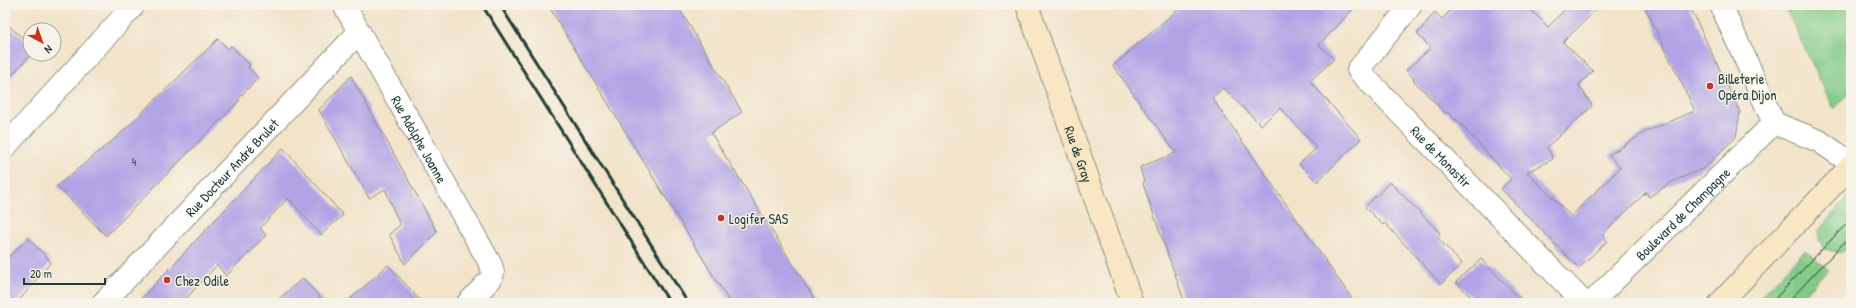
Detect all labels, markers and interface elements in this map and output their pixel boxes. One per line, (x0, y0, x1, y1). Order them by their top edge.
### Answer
north arrow (22, 22, 62, 62)
text: N (42, 42, 55, 57)
place label: Billeterie Opéra Dijon (1718, 69, 1777, 105)
marker: Billeterie Opéra Dijon (1705, 81, 1715, 91)
street label: Rue Adolphe Joanne (387, 92, 452, 187)
street label: Rue Docteur André Brulet (180, 114, 282, 220)
street label: Rue de Monastir (1407, 121, 1477, 192)
street label: Rue de Gray (1061, 123, 1098, 185)
house number: 4 (132, 153, 137, 170)
street label: Boulevard de Champagne (1631, 162, 1734, 264)
place label: Logifer SAS (729, 209, 789, 229)
marker: Logifer SAS (716, 213, 726, 223)
scale bar (24, 260, 105, 286)
text: 20 m (30, 265, 52, 282)
place label: Chez Odile (175, 271, 229, 290)
marker: Chez Odile (162, 275, 172, 285)

